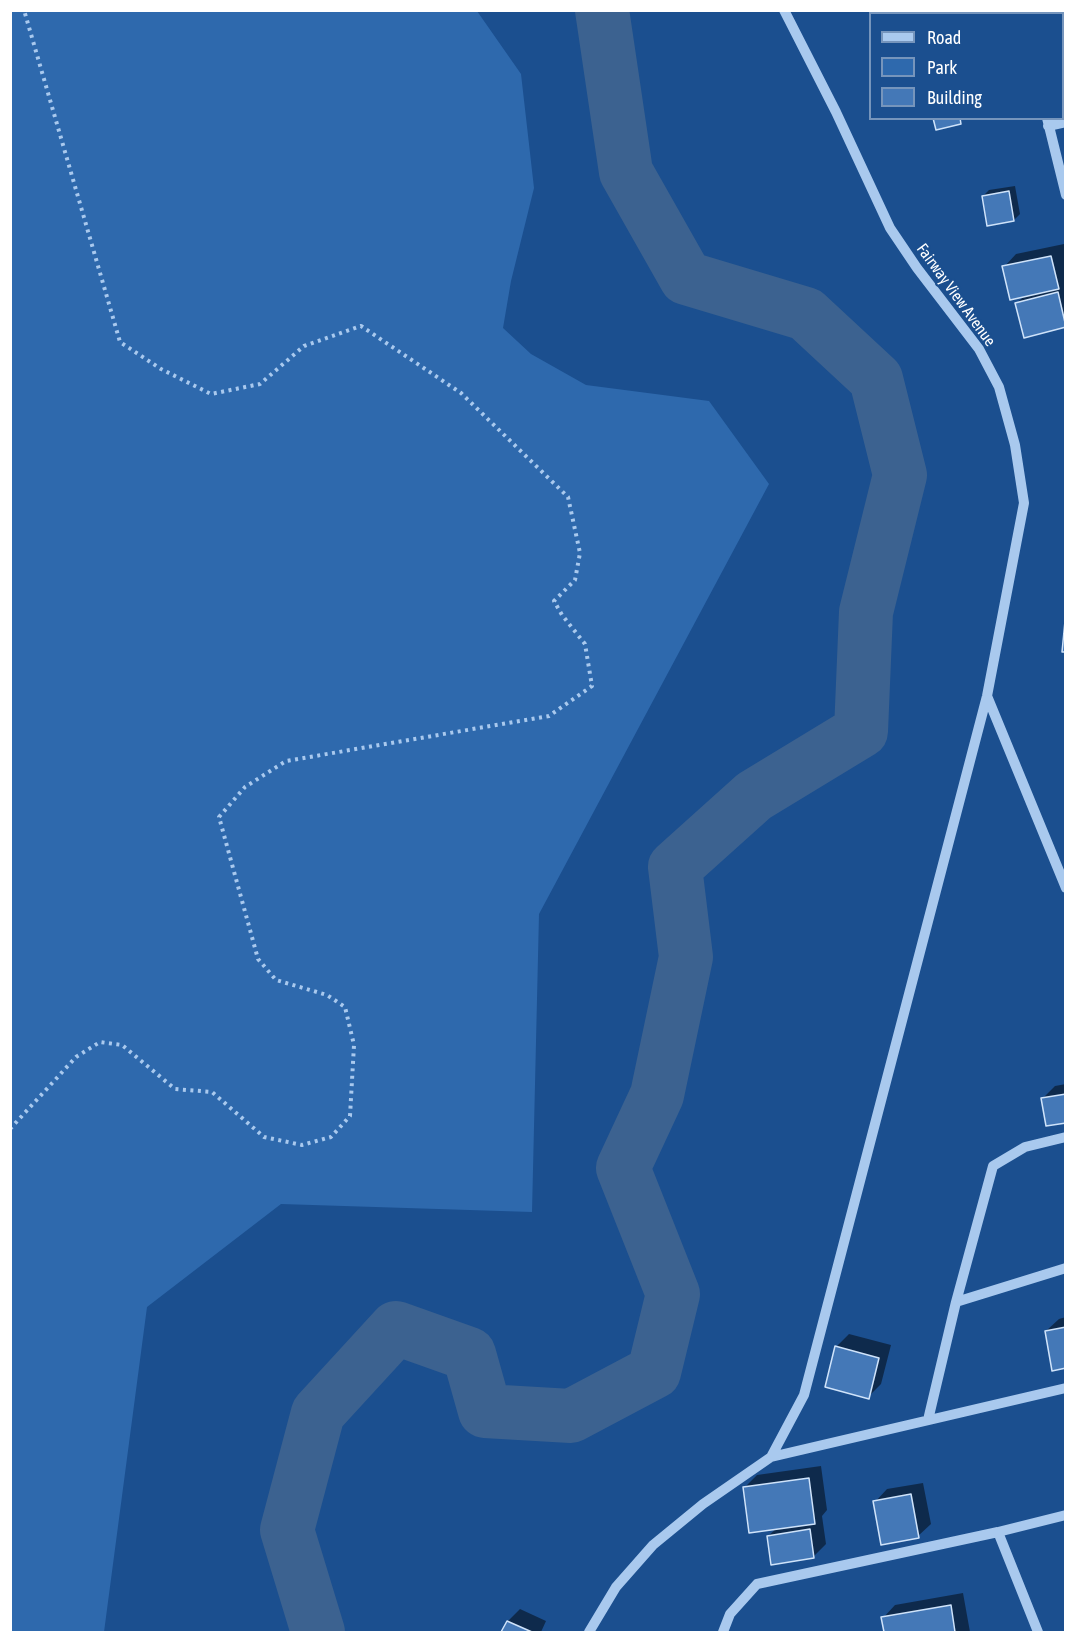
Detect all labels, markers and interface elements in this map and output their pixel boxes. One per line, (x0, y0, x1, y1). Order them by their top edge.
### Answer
legend (869, 12, 1064, 120)
text: Road (927, 27, 961, 48)
text: Park (927, 57, 957, 78)
text: Building (927, 87, 982, 108)
street label: Fairway View Avenue (912, 240, 1000, 350)

